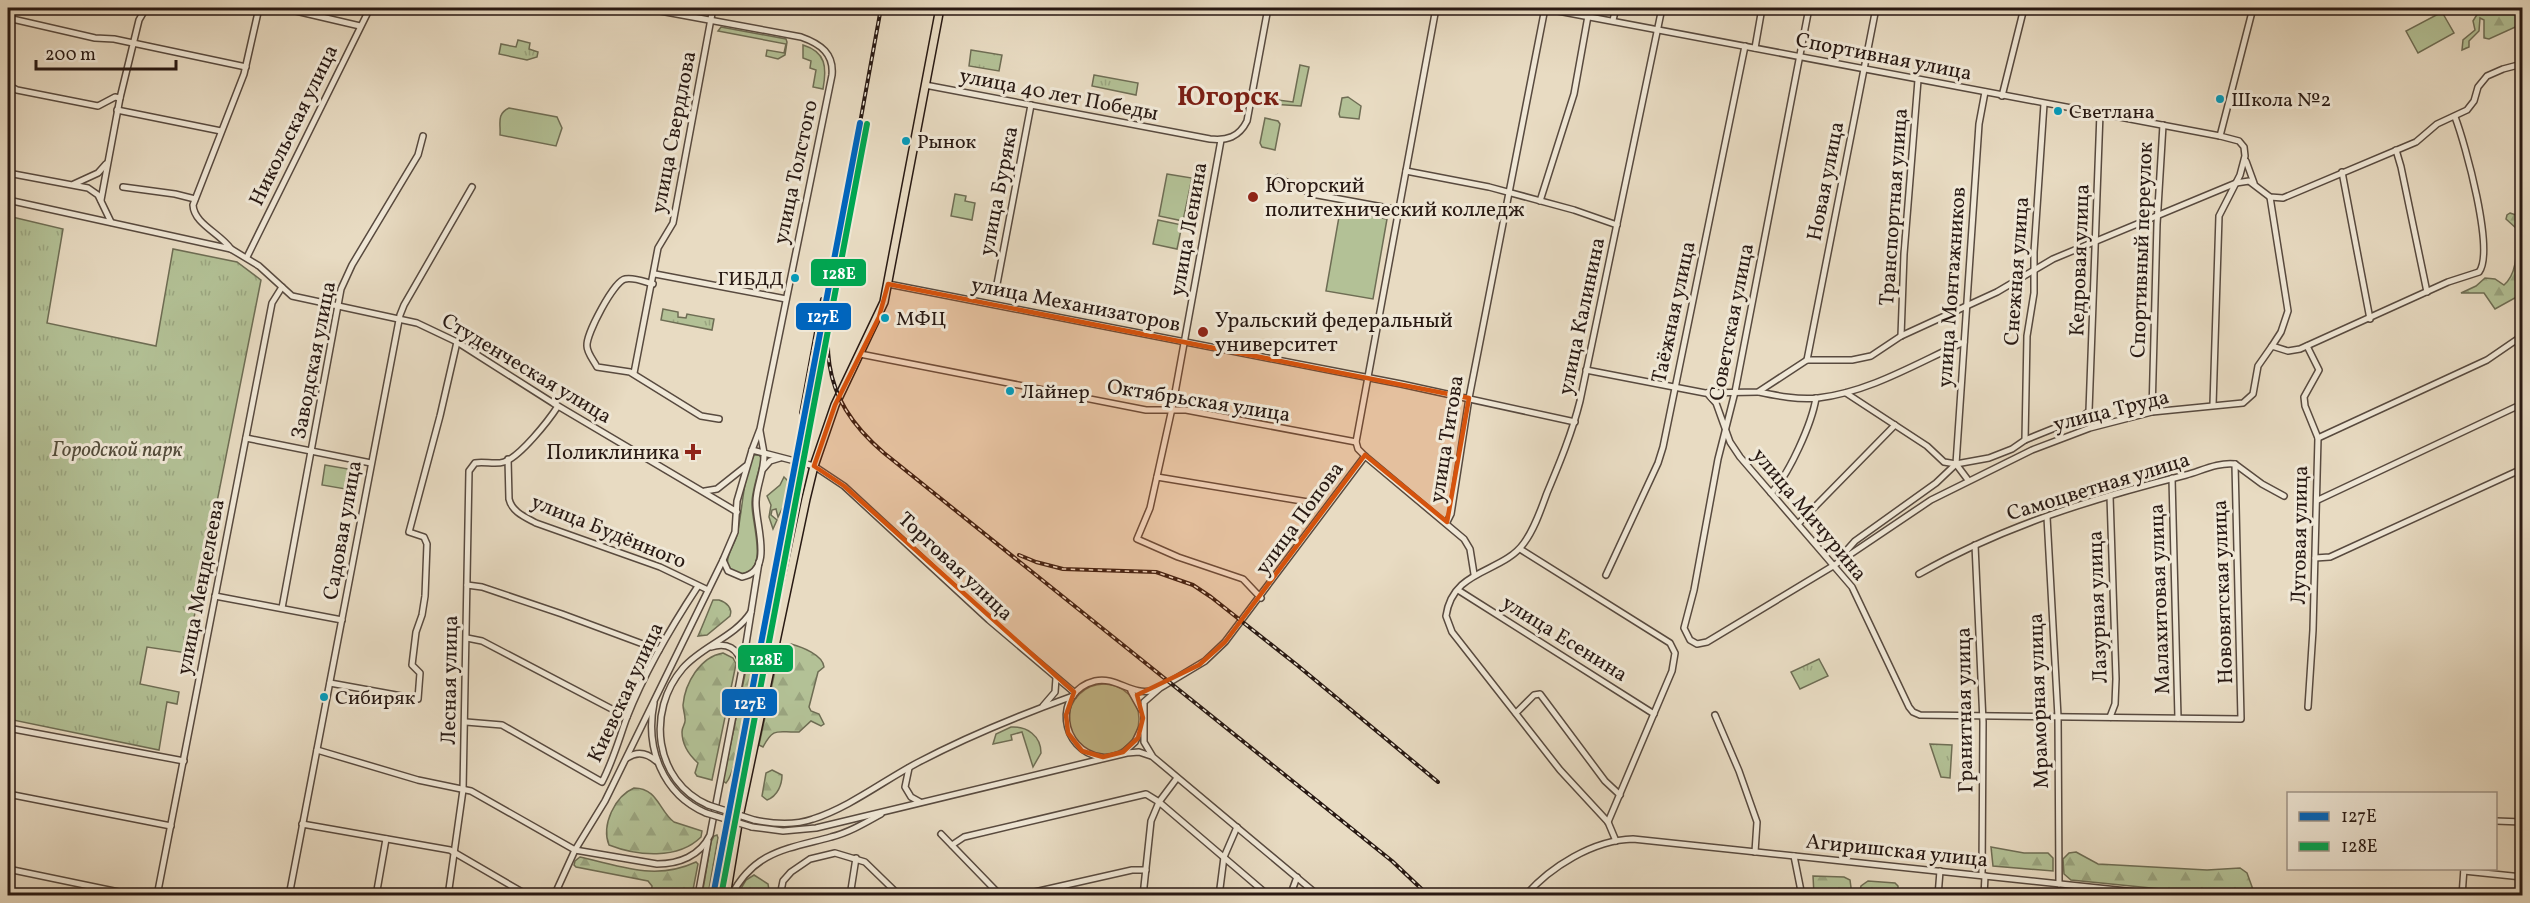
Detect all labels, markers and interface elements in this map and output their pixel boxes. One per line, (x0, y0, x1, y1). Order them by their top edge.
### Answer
street label: Спортивная улица (1793, 26, 1974, 89)
scale bar (36, 33, 176, 71)
street label: Никольская улица (243, 40, 346, 211)
text: 200 m (45, 43, 96, 68)
street label: улица Свердлова (645, 49, 704, 216)
street label: улица 40 лет Победы (957, 62, 1161, 129)
district label: Югорск (1177, 79, 1279, 117)
place label: Школа №2 (2231, 87, 2331, 115)
marker: Школа №2 (2214, 93, 2226, 105)
street label: улица Толстого (767, 97, 826, 247)
place label: Светлана (2069, 99, 2155, 127)
marker: Светлана (2052, 105, 2064, 117)
street label: Транспортная улица (1873, 107, 1916, 307)
street label: Новая улица (1801, 119, 1852, 243)
street label: улица Буряка (973, 124, 1026, 259)
place label: Рынок (917, 129, 977, 157)
marker: Рынок (900, 135, 912, 147)
street label: Спортивный переулок (2124, 142, 2161, 359)
street label: улица Ленина (1163, 160, 1216, 299)
place label: Югорский политехнический колледж (1265, 172, 1525, 225)
street label: Кедровая улица (2063, 183, 2098, 337)
street label: улица Монтажников (1931, 186, 1974, 389)
marker: Югорский политехнический колледж (1246, 190, 1260, 204)
street label: Снежная улица (1998, 196, 2037, 347)
street label: улица Калинина (1552, 235, 1613, 398)
street label: Таёжная улица (1645, 239, 1704, 386)
street label: Советская улица (1703, 241, 1762, 404)
line badge: 128Е (810, 258, 867, 287)
text: 128Е (822, 264, 856, 286)
place label: ГИБДД (718, 266, 784, 294)
street label: улица Механизаторов (968, 271, 1183, 340)
marker: ГИБДД (789, 272, 801, 284)
street label: Заводская улица (285, 279, 344, 442)
line badge: 127Е (795, 302, 852, 331)
place label: МФЦ (896, 306, 947, 334)
street label: Студенческая улица (436, 307, 617, 432)
text: 127Е (807, 307, 839, 329)
place label: Уральский федеральный университет (1215, 307, 1453, 360)
marker: МФЦ (879, 312, 891, 324)
marker: Уральский федеральный университет (1196, 325, 1210, 339)
street label: Октябрьская улица (1105, 373, 1293, 430)
street label: улица Титова (1423, 373, 1472, 505)
place label: Лайнер (1021, 379, 1090, 407)
street label: улица Труда (2050, 383, 2172, 440)
marker: Лайнер (1004, 385, 1016, 397)
park label: Городской парк (52, 436, 183, 465)
place label: Поликлиника (546, 439, 680, 468)
street label: улица Мичурина (1745, 442, 1873, 588)
marker: Поликлиника (684, 443, 702, 461)
street label: Самоцветная улица (2003, 446, 2194, 529)
street label: улица Попова (1249, 456, 1351, 582)
street label: Садовая улица (317, 458, 370, 602)
street label: Луговая улица (2285, 465, 2316, 605)
street label: улица Будённого (526, 488, 690, 577)
street label: улица Менделеева (170, 497, 233, 678)
street label: Нововятская улица (2206, 499, 2241, 685)
street label: Малахитовая улица (2143, 503, 2178, 695)
street label: Торговая улица (891, 506, 1019, 628)
street label: Лазурная улица (2081, 530, 2116, 684)
street label: улица Есенина (1496, 589, 1633, 690)
street label: Мраморная улица (2022, 613, 2057, 789)
street label: Лесная улица (435, 615, 466, 745)
street label: Киевская улица (581, 618, 672, 767)
street label: Гранитная улица (1950, 627, 1981, 793)
line badge: 128Е (737, 644, 794, 673)
text: 128Е (749, 650, 783, 672)
place label: Сибиряк (335, 685, 416, 713)
line badge: 127Е (721, 688, 778, 717)
marker: Сибиряк (318, 691, 330, 703)
text: 127Е (734, 694, 766, 716)
legend (2287, 792, 2497, 870)
text: 127Е (2341, 805, 2377, 830)
street label: Агиришская улица (1804, 828, 1989, 875)
text: 128Е (2341, 835, 2378, 860)

